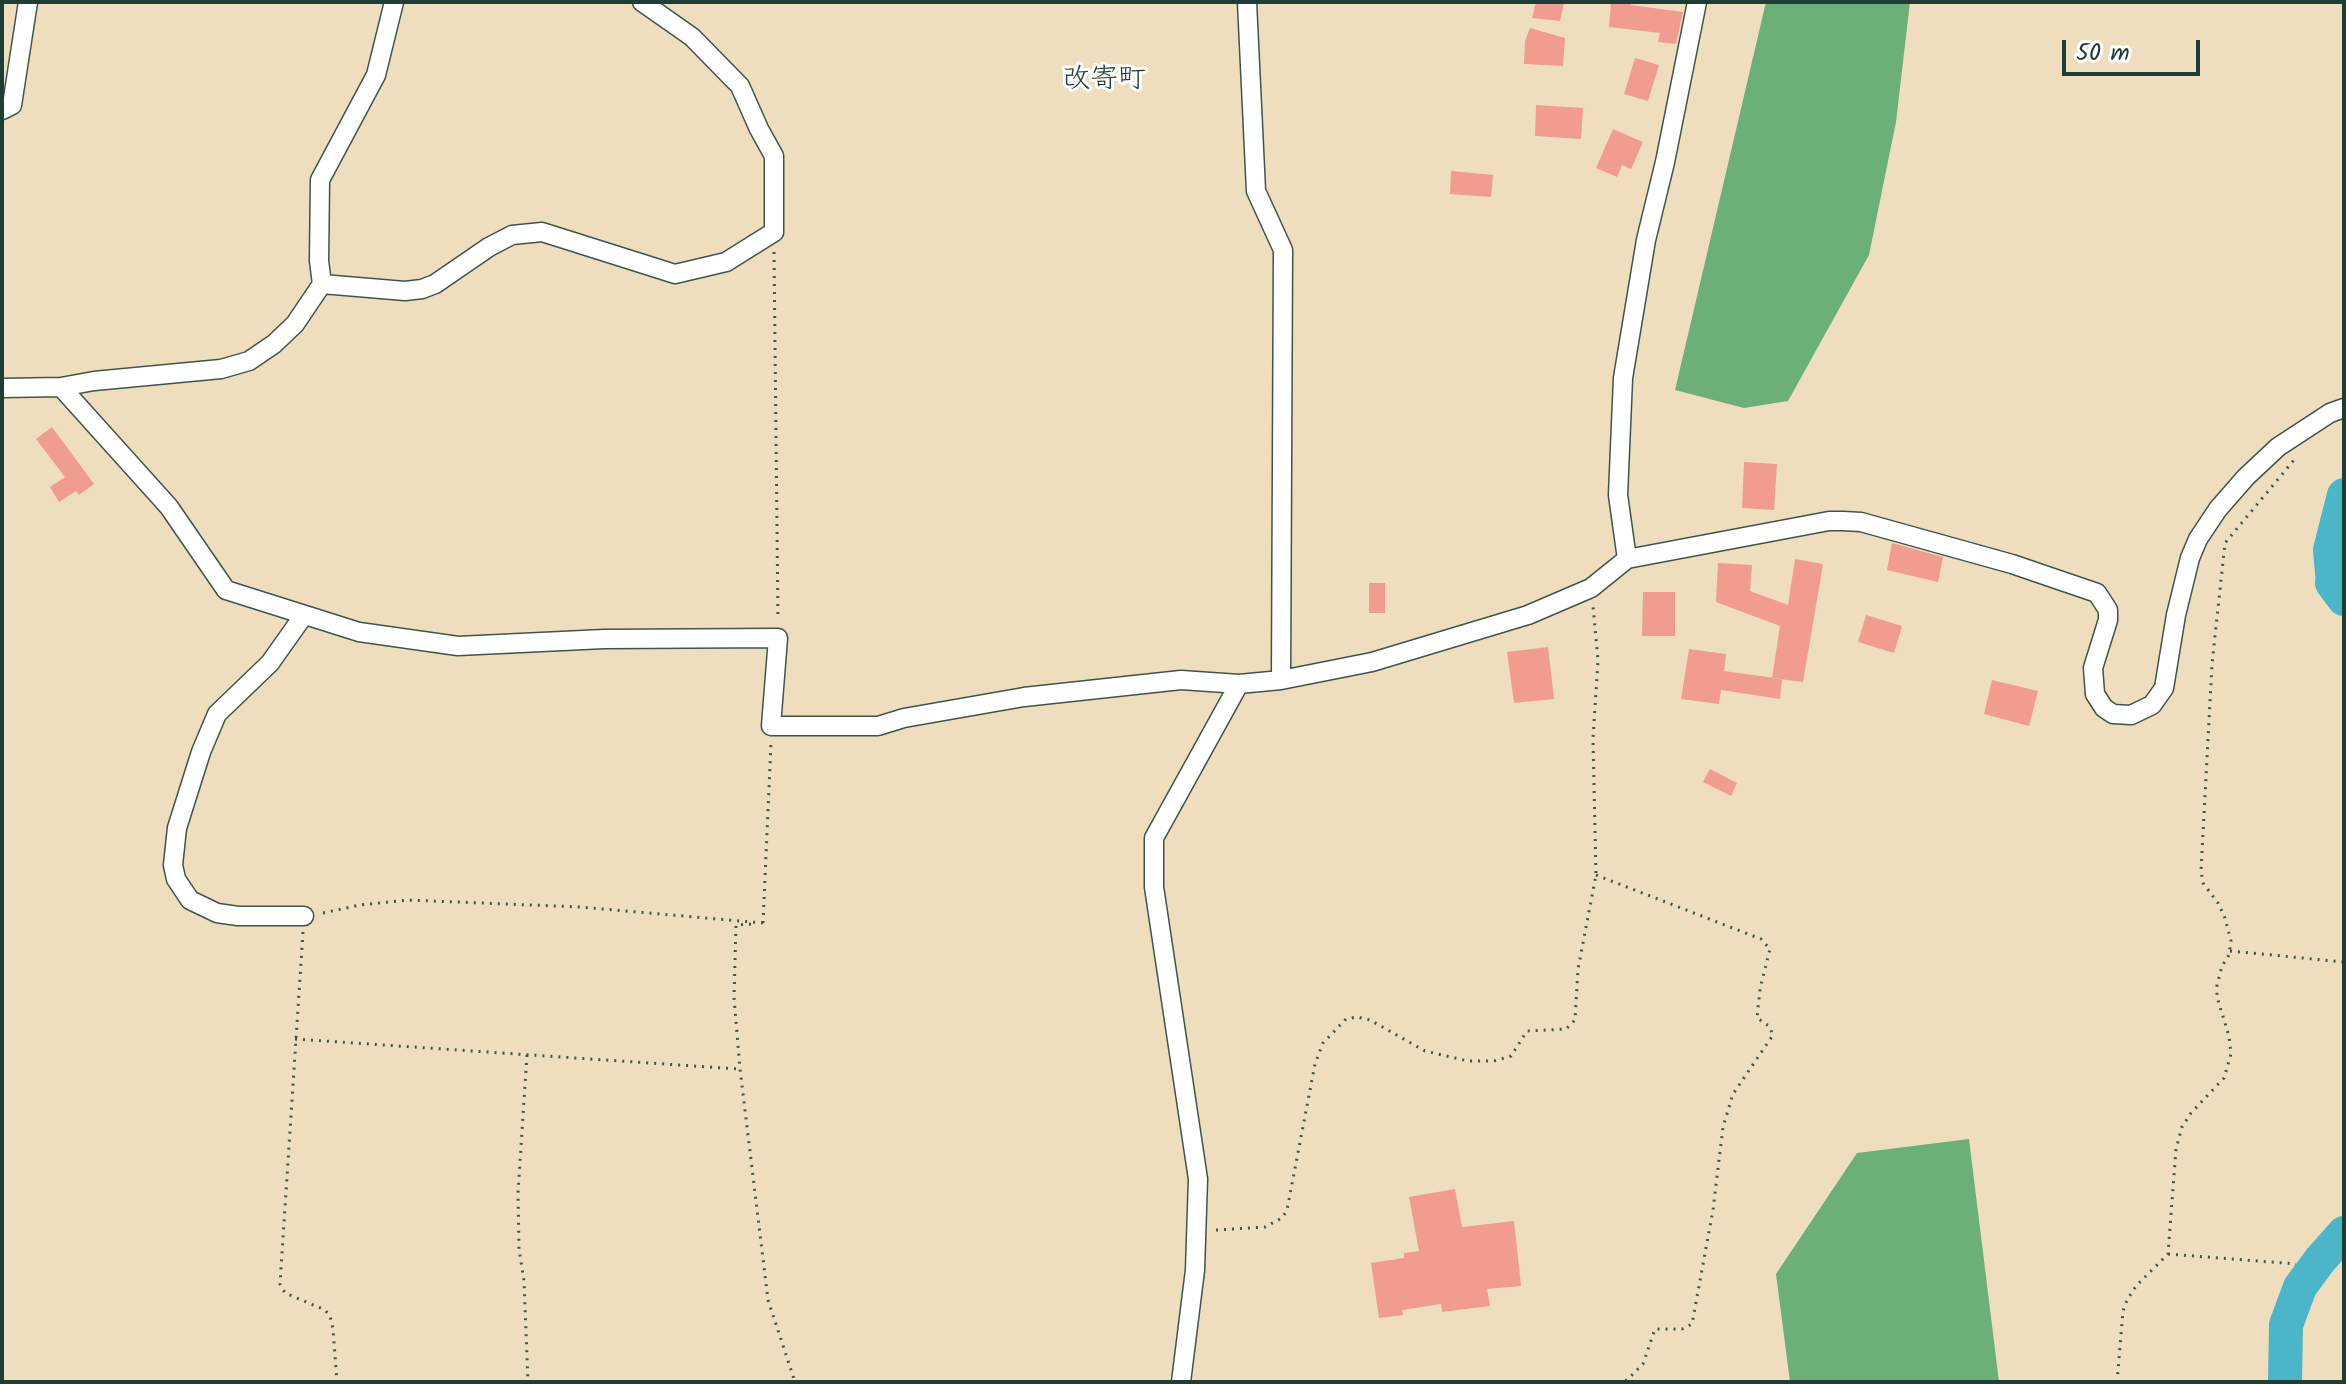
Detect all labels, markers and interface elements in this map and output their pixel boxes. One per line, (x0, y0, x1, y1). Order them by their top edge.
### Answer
scale bar (2066, 24, 2204, 74)
text: 50 m (2076, 34, 2130, 73)
district label: 改寄町 (1062, 65, 1146, 99)

